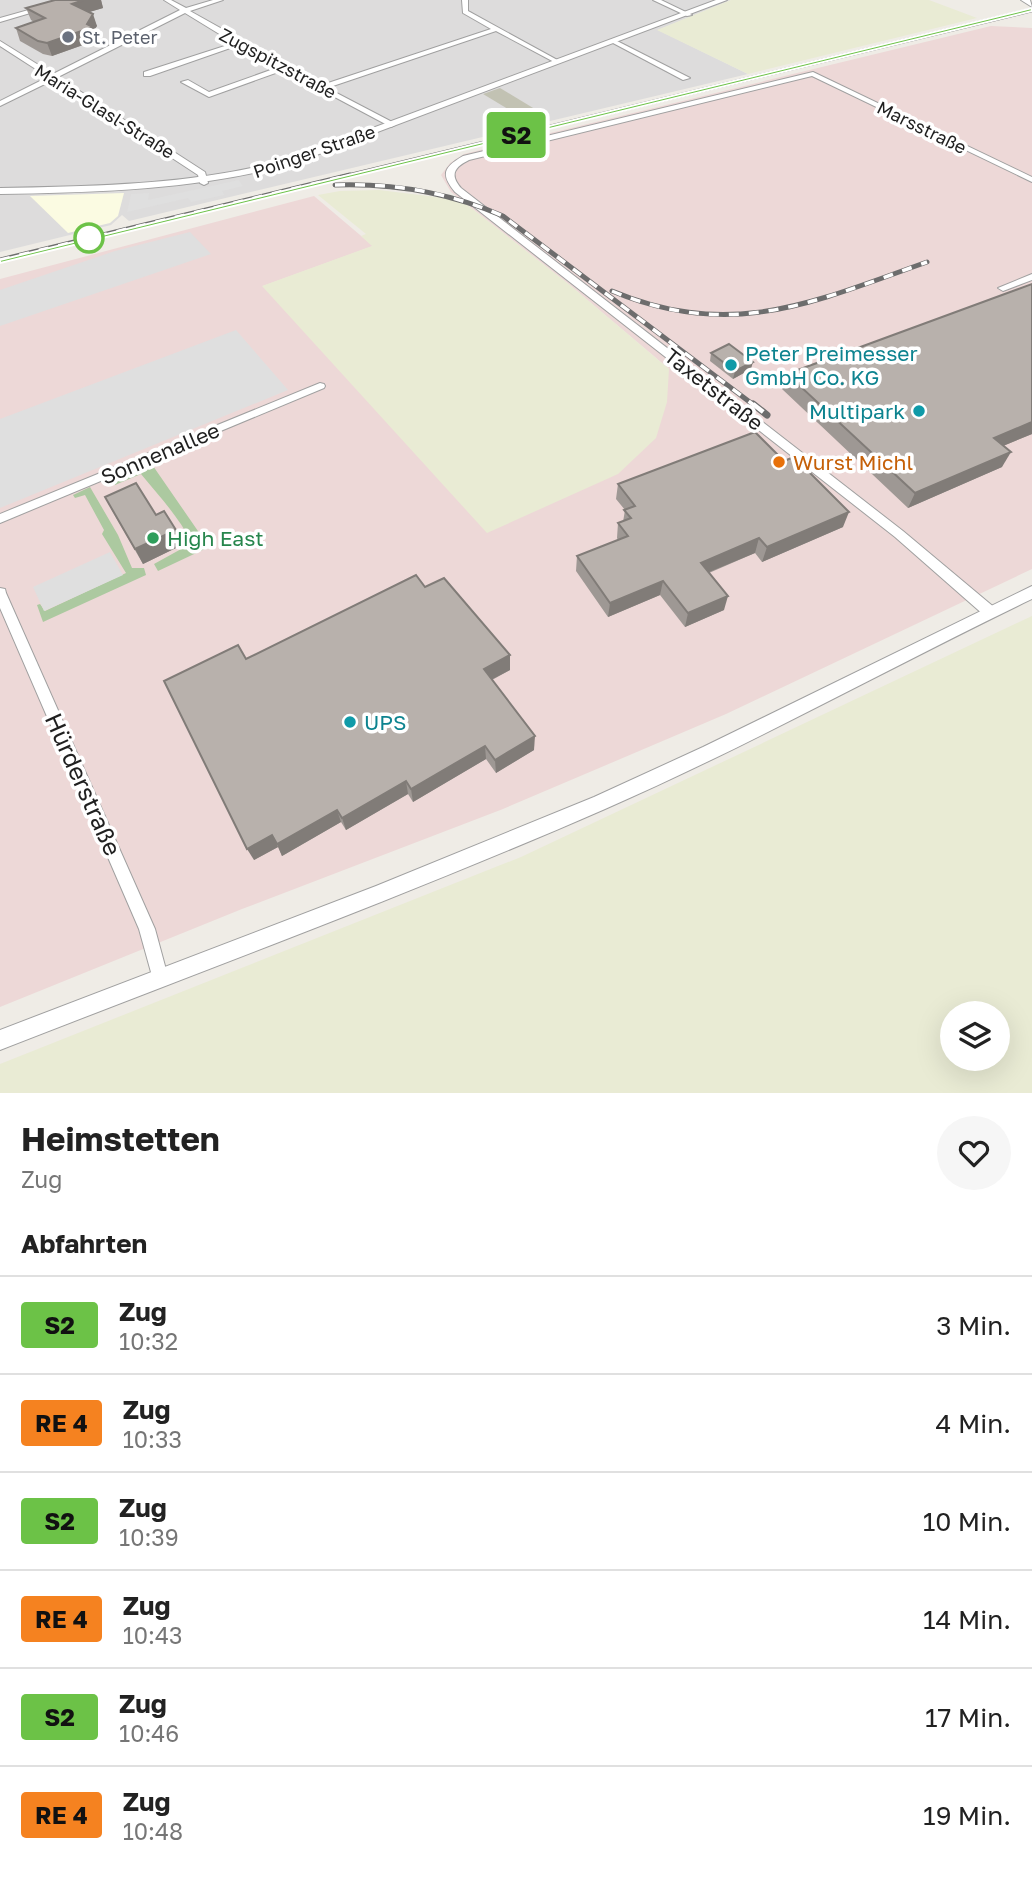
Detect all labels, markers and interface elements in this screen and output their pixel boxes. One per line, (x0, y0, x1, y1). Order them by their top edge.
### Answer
street label: Zugspitzstraße (216, 23, 340, 103)
place label: St. Peter (82, 26, 158, 48)
marker: St. Peter (60, 29, 76, 45)
street label: Maria-Glasl-Straße (31, 59, 179, 163)
street label: Marsstraße (874, 96, 970, 158)
line badge: S2 (484, 112, 548, 158)
street label: Poinger Straße (250, 120, 378, 182)
text: S2 (501, 120, 531, 149)
unlabelled marker (74, 223, 104, 253)
place label: Peter Preimesser GmbH Co. KG (745, 340, 918, 390)
street label: Taxetstraße (659, 342, 769, 436)
marker: Peter Preimesser GmbH Co. KG (723, 357, 739, 373)
place label: Multipark (809, 398, 905, 424)
marker: Multipark (911, 403, 927, 419)
street label: Sonnenallee (97, 416, 223, 490)
place label: Wurst Michl (793, 449, 913, 475)
marker: Wurst Michl (771, 454, 787, 470)
place label: High East (167, 525, 264, 551)
marker: High East (145, 530, 161, 546)
street label: Hürderstraße (40, 708, 128, 860)
place label: UPS (364, 709, 407, 735)
marker: UPS (342, 714, 358, 730)
map controls (940, 1001, 1010, 1071)
button: layers (940, 1001, 1010, 1071)
button: heart (937, 1116, 1011, 1190)
text: Heimstetten (21, 1119, 220, 1158)
text: Zug (21, 1165, 62, 1193)
text: Abfahrten (21, 1228, 147, 1259)
text: Zug (119, 1296, 167, 1327)
text: S2 (44, 1310, 75, 1339)
text: 3 Min. (936, 1310, 1011, 1341)
text: 10:32 (119, 1327, 178, 1355)
text: Zug (123, 1394, 171, 1425)
text: RE 4 (35, 1408, 88, 1437)
text: 4 Min. (936, 1408, 1011, 1439)
text: 10:33 (123, 1425, 182, 1453)
text: Zug (119, 1492, 167, 1523)
text: S2 (44, 1506, 75, 1535)
text: 10 Min. (923, 1506, 1011, 1537)
text: 10:39 (119, 1523, 179, 1551)
text: Zug (123, 1590, 171, 1621)
text: RE 4 (35, 1604, 88, 1633)
text: 14 Min. (923, 1604, 1011, 1635)
text: 10:43 (123, 1621, 182, 1649)
text: Zug (119, 1688, 167, 1719)
text: S2 (44, 1702, 75, 1731)
text: 17 Min. (925, 1702, 1011, 1733)
text: 10:46 (119, 1719, 179, 1747)
text: Zug (123, 1786, 171, 1817)
text: RE 4 (35, 1800, 88, 1829)
text: 19 Min. (923, 1800, 1011, 1831)
text: 10:48 (123, 1817, 183, 1845)

